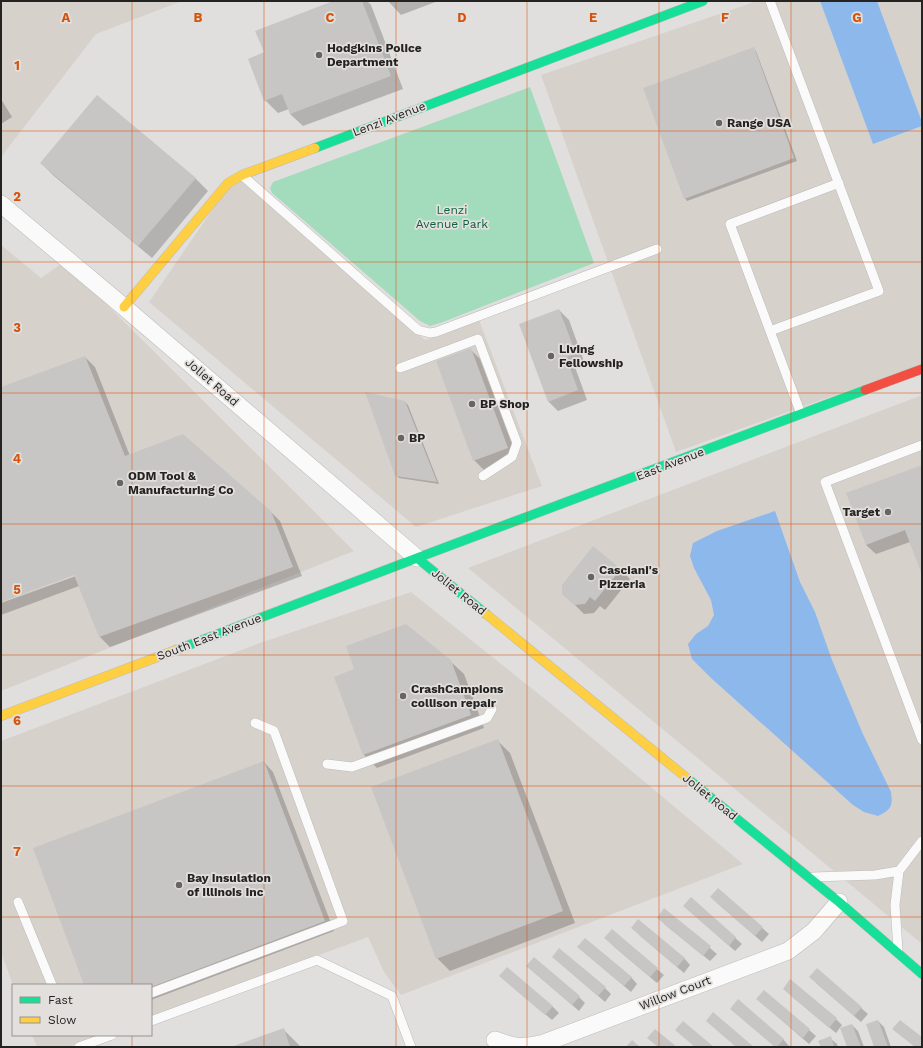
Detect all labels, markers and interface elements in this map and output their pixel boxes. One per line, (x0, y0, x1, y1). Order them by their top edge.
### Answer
text: A (62, 10, 71, 25)
text: B (194, 10, 203, 25)
text: C (326, 10, 335, 25)
text: D (457, 10, 467, 25)
text: E (589, 10, 597, 25)
text: F (721, 10, 729, 25)
text: G (852, 10, 862, 25)
place label: Hodgkins Police Department (327, 41, 422, 69)
marker: Hodgkins Police Department (314, 50, 324, 60)
text: 1 (14, 58, 20, 73)
street label: Lenzi Avenue (351, 99, 428, 139)
place label: Range USA (727, 116, 792, 130)
marker: Range USA (714, 118, 724, 128)
text: 2 (13, 189, 21, 204)
park label: Lenzi Avenue Park (416, 203, 488, 231)
text: 3 (13, 320, 21, 335)
place label: Living Fellowship (559, 342, 624, 370)
marker: Living Fellowship (546, 351, 556, 361)
street label: Joliet Road (183, 355, 241, 409)
place label: BP Shop (480, 397, 530, 411)
marker: BP Shop (467, 399, 477, 409)
place label: BP (409, 431, 425, 445)
marker: BP (396, 433, 406, 443)
street label: East Avenue (634, 445, 706, 483)
text: 4 (13, 451, 22, 466)
place label: ODM Tool & Manufacturing Co (128, 469, 234, 497)
marker: ODM Tool & Manufacturing Co (115, 478, 125, 488)
place label: Target (842, 505, 881, 519)
marker: Target (883, 507, 893, 517)
place label: Casciani's Pizzeria (599, 563, 659, 591)
street label: Joliet Road (429, 566, 489, 618)
marker: Casciani's Pizzeria (586, 572, 596, 582)
text: 5 (13, 582, 21, 597)
street label: South East Avenue (155, 611, 263, 663)
place label: CrashCampions collison repair (411, 682, 504, 710)
marker: CrashCampions collison repair (398, 691, 408, 701)
text: 6 (13, 713, 21, 728)
street label: Joliet Road (680, 771, 740, 823)
text: 7 (13, 844, 21, 859)
place label: Bay Insulation of Illinois Inc (187, 871, 271, 899)
marker: Bay Insulation of Illinois Inc (174, 880, 184, 890)
street label: Willow Court (637, 973, 713, 1013)
legend (12, 984, 152, 1036)
text: Fast (48, 993, 73, 1007)
text: Slow (48, 1013, 76, 1027)

